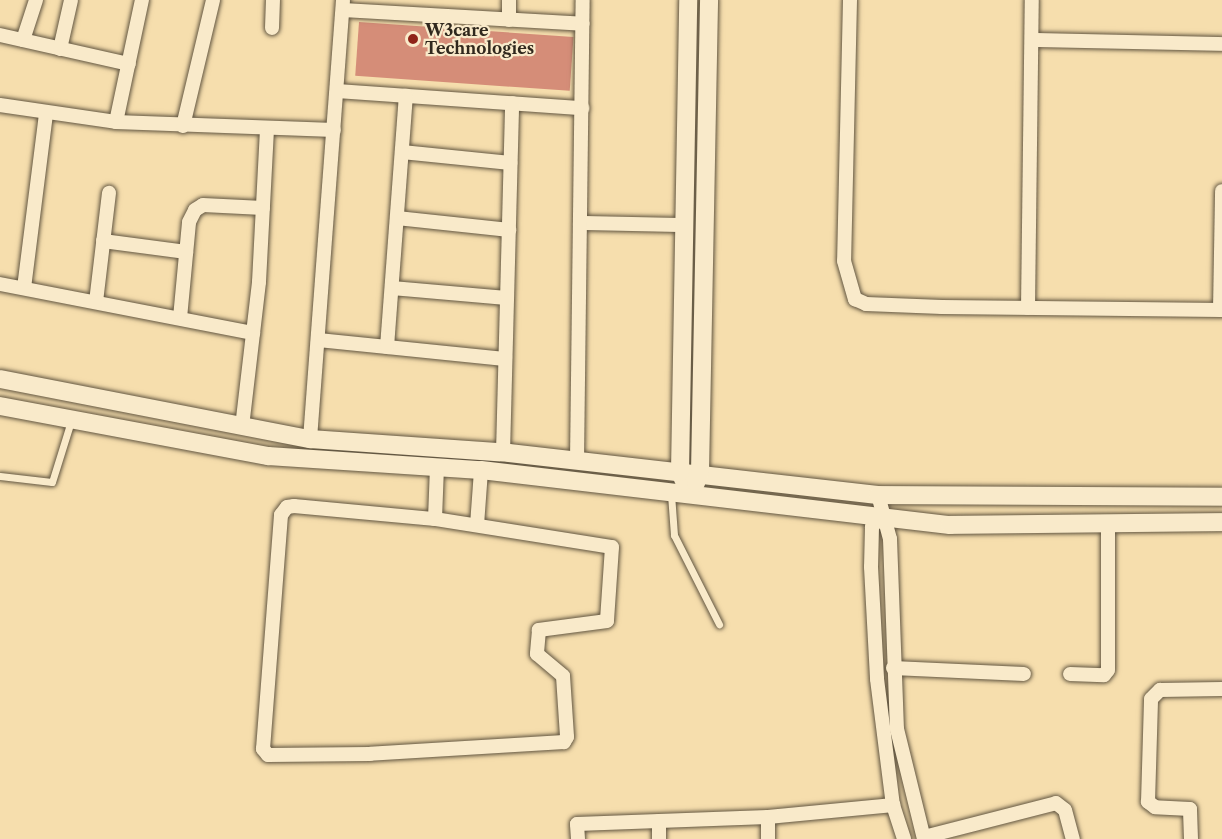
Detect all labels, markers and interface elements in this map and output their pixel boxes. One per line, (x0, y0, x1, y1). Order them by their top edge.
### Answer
place label: W3care Technologies (425, 20, 534, 58)
marker: W3care Technologies (406, 32, 420, 46)

